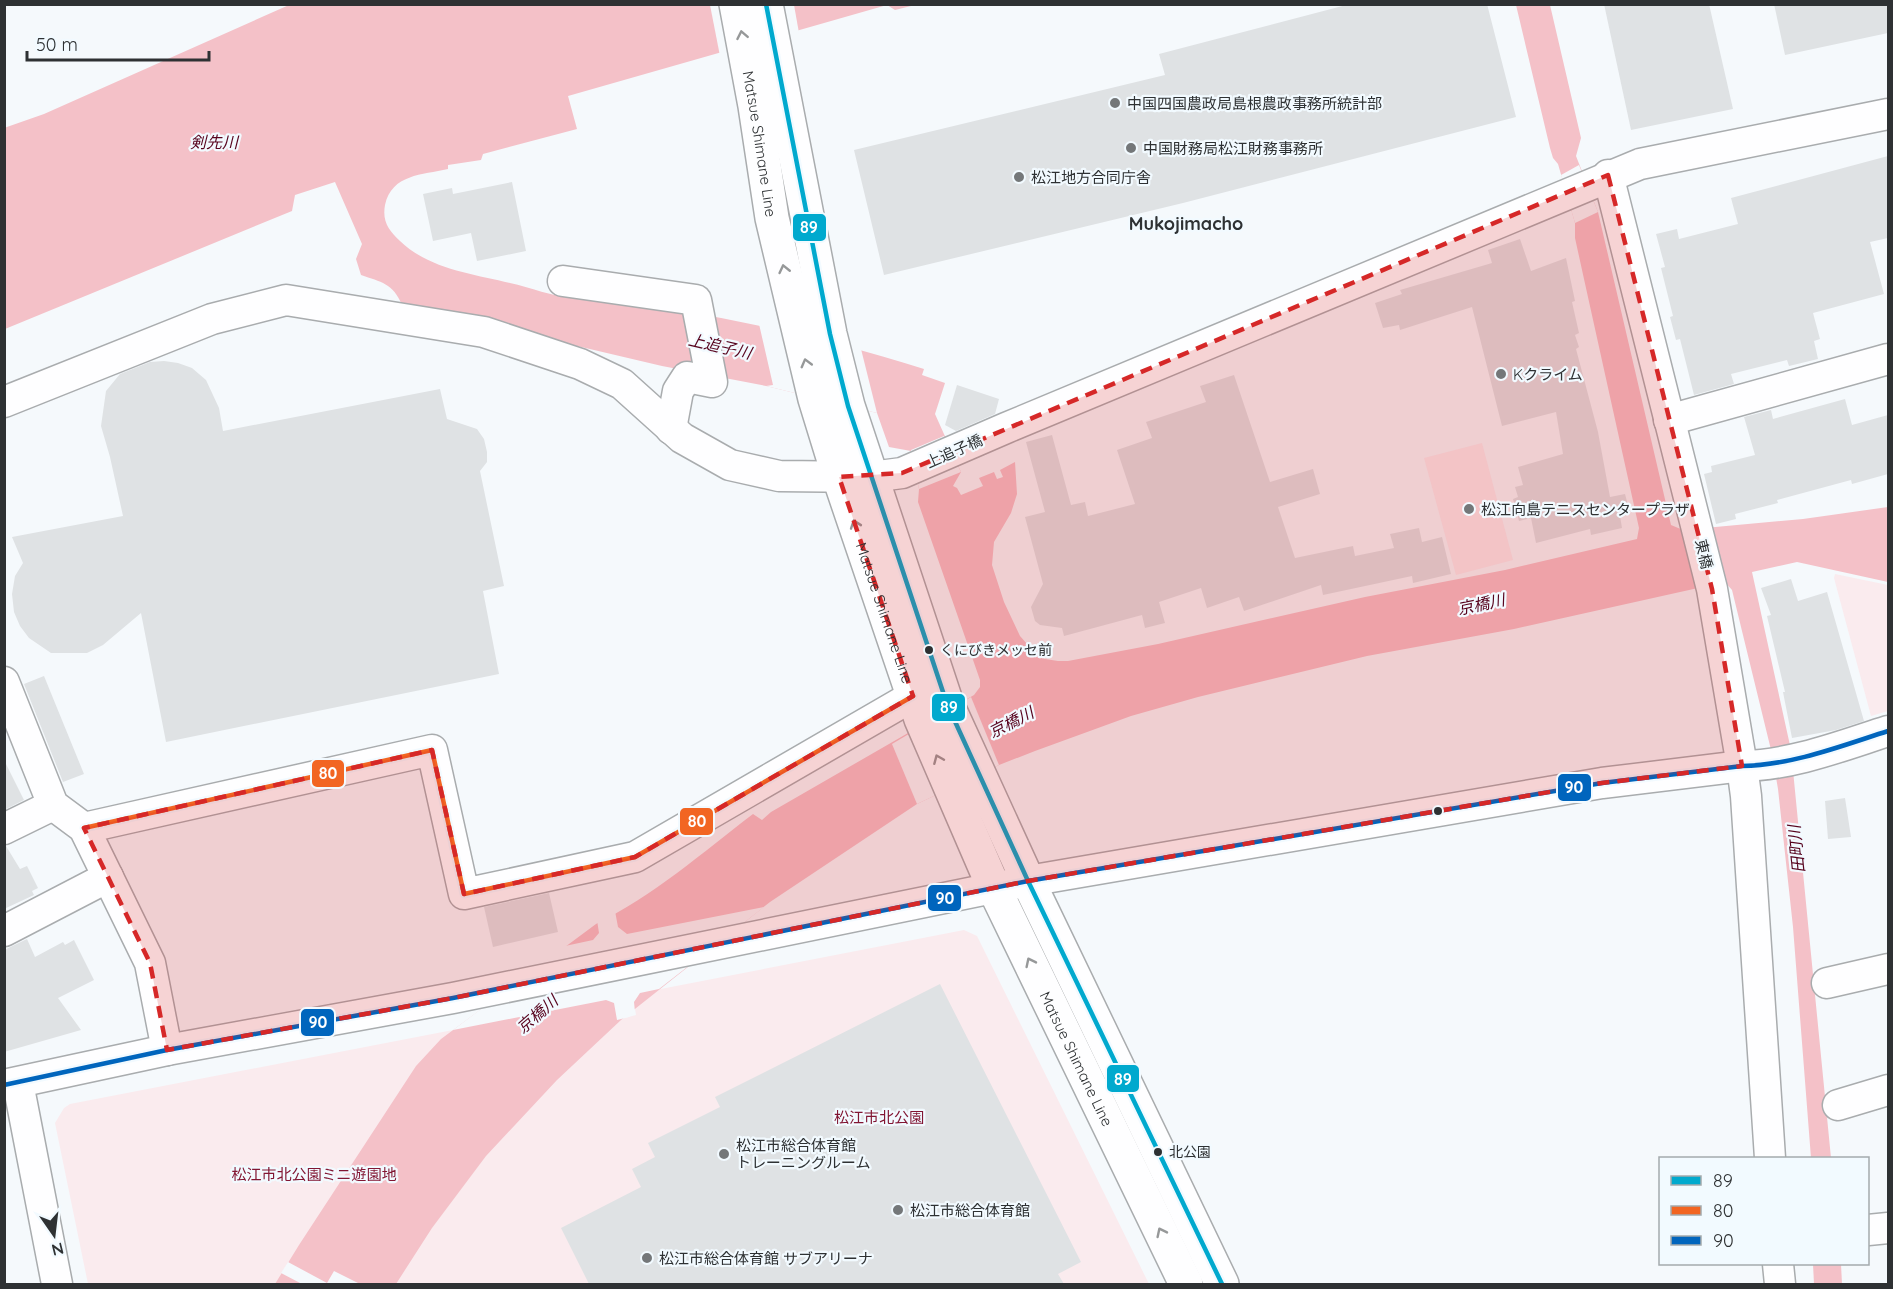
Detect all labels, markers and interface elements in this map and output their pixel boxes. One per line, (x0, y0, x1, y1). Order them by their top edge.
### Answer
scale bar (27, 24, 208, 62)
one-way arrow (736, 30, 749, 40)
text: 50 m (36, 33, 78, 56)
street label: Matsue Shimane Line (739, 69, 781, 218)
place label: 中国四国農政局島根農政事務所統計部 (1127, 94, 1382, 113)
marker: 中国四国農政局島根農政事務所統計部 (1108, 96, 1122, 110)
water label: 剣先川 (190, 132, 240, 152)
place label: 中国財務局松江財務事務所 (1143, 139, 1323, 158)
marker: 中国財務局松江財務事務所 (1124, 141, 1138, 155)
place label: 松江地方合同庁舎 (1031, 168, 1151, 187)
marker: 松江地方合同庁舎 (1012, 170, 1026, 184)
district label: Mukojimacho (1129, 212, 1243, 235)
line badge: 89 (792, 213, 827, 242)
text: 89 (800, 217, 818, 237)
one-way arrow (778, 265, 791, 275)
water label: 上追子川 (687, 329, 755, 363)
one-way arrow (801, 358, 813, 369)
place label: Kクライム (1513, 365, 1583, 384)
marker: Kクライム (1494, 367, 1508, 381)
street label: 上追子橋 (923, 430, 985, 472)
place label: 松江向島テニスセンタープラザ (1481, 500, 1690, 519)
marker: 松江向島テニスセンタープラザ (1462, 502, 1476, 516)
one-way arrow (850, 519, 862, 530)
street label: 東橋 (1691, 537, 1717, 571)
street label: Matsue Shimane Line (852, 540, 918, 686)
water label: 京橋川 (1455, 589, 1509, 619)
place label: くにびきメッセ前 (940, 641, 1052, 659)
marker: くにびきメッセ前 (923, 644, 935, 656)
line badge: 89 (931, 693, 966, 722)
text: 89 (940, 697, 958, 717)
water label: 京橋川 (985, 701, 1039, 742)
one-way arrow (933, 754, 945, 765)
line badge: 80 (311, 759, 345, 788)
text: 80 (319, 763, 337, 783)
line badge: 90 (1557, 773, 1592, 802)
text: 90 (1565, 777, 1584, 797)
unlabelled marker (1432, 805, 1444, 817)
line badge: 80 (679, 807, 714, 836)
text: 80 (688, 811, 706, 831)
water label: 田町川 (1783, 822, 1808, 874)
line badge: 90 (927, 884, 962, 912)
text: 90 (936, 888, 955, 908)
one-way arrow (1026, 957, 1038, 968)
street label: Matsue Shimane Line (1036, 988, 1118, 1129)
water label: 京橋川 (512, 989, 563, 1037)
line badge: 90 (300, 1008, 335, 1037)
text: 90 (309, 1012, 328, 1032)
line badge: 89 (1106, 1064, 1140, 1093)
text: 89 (1114, 1069, 1132, 1089)
park label: 松江市北公園 (834, 1108, 924, 1127)
place label: 松江市総合体育館 トレーニングルーム (736, 1136, 871, 1172)
place label: 北公園 (1169, 1143, 1211, 1161)
marker: 北公園 (1152, 1146, 1164, 1158)
marker: 松江市総合体育館 トレーニングルーム (717, 1147, 731, 1161)
legend (1659, 1157, 1869, 1265)
park label: 松江市北公園ミニ遊園地 (231, 1165, 397, 1184)
text: 89 (1713, 1169, 1733, 1192)
text: 80 (1713, 1199, 1733, 1222)
place label: 松江市総合体育館 (910, 1201, 1030, 1220)
marker: 松江市総合体育館 (891, 1203, 905, 1217)
north arrow (24, 1205, 84, 1265)
one-way arrow (1156, 1227, 1168, 1238)
text: 90 (1713, 1229, 1734, 1252)
text: N (50, 1238, 66, 1261)
place label: 松江市総合体育館 サブアリーナ (659, 1249, 873, 1268)
marker: 松江市総合体育館 サブアリーナ (640, 1251, 654, 1265)

